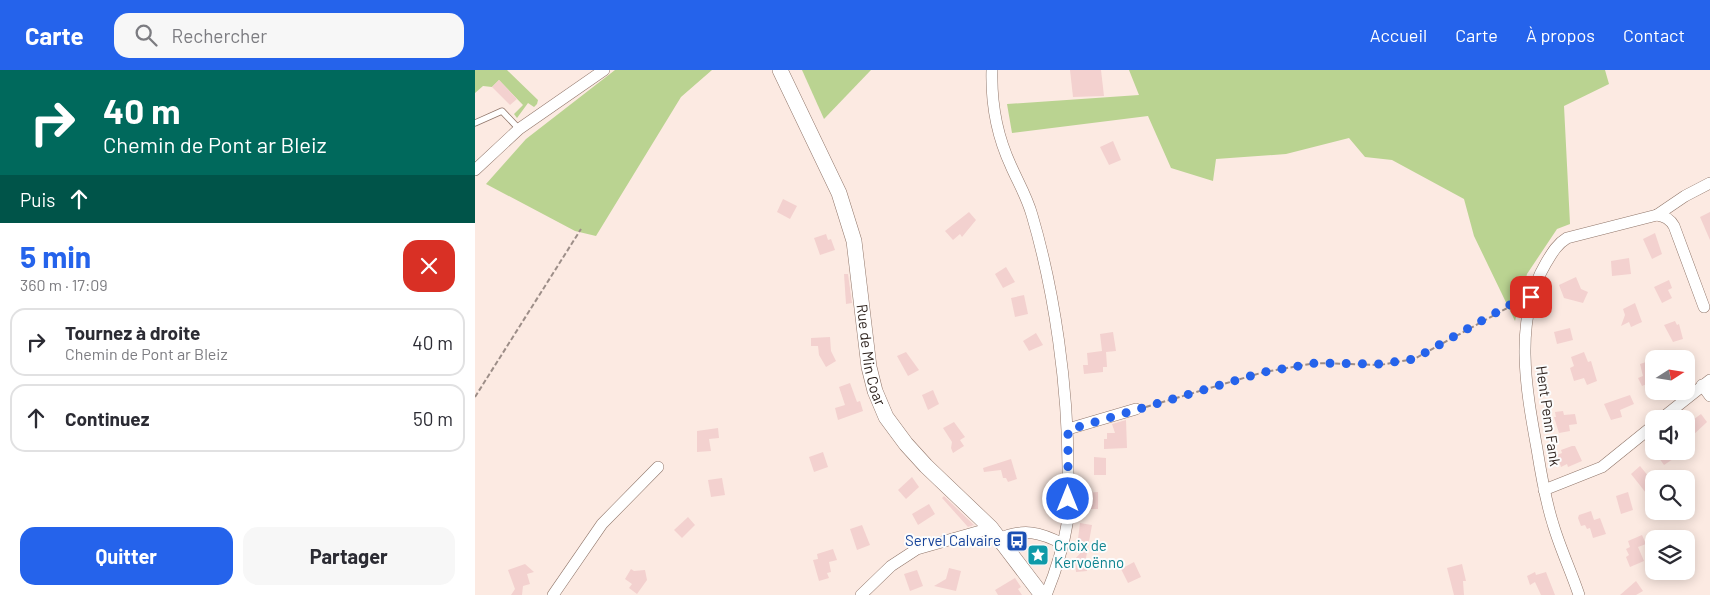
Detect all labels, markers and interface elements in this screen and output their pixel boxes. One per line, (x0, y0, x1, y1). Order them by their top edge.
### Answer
search box (114, 13, 464, 58)
text: Carte (25, 21, 84, 50)
icon: search (132, 21, 160, 49)
text: Rechercher (172, 24, 267, 47)
text: Accueil (1370, 24, 1427, 46)
text: Carte (1455, 24, 1498, 46)
text: À propos (1526, 24, 1595, 46)
text: Contact (1623, 24, 1685, 46)
text: 40 m (103, 89, 180, 131)
icon: right (20, 90, 85, 155)
text: Chemin de Pont ar Bleiz (103, 131, 327, 157)
icon: ahead (65, 185, 93, 213)
text: Puis (20, 188, 55, 211)
text: 5 min (20, 238, 91, 274)
button: close (403, 240, 455, 292)
text: 360 m · 17:09 (20, 275, 108, 294)
pin (1510, 276, 1552, 318)
icon: arrive (1517, 283, 1545, 311)
street label: Rue de Min Coar (854, 303, 890, 409)
text: Tournez à droite (65, 321, 201, 344)
icon: right (22, 328, 50, 356)
text: 40 m (412, 331, 453, 354)
text: Chemin de Pont ar Bleiz (65, 344, 228, 363)
north arrow (1645, 350, 1695, 400)
map controls (1645, 350, 1695, 580)
street label: Hent Penn Fank (1533, 364, 1565, 468)
icon: ahead (22, 404, 50, 432)
text: Continuez (65, 407, 149, 430)
text: 50 m (413, 407, 453, 430)
button: sound (1645, 410, 1695, 460)
button: search (1645, 470, 1695, 520)
position arrow (1041, 472, 1093, 524)
button: Quitter (20, 527, 233, 585)
button: Partager (243, 527, 455, 585)
bus stop icon: Servel Calvaire (1005, 529, 1029, 553)
button: layers (1645, 530, 1695, 580)
place label: Servel Calvaire (905, 531, 1001, 549)
place label: Croix de Kervoënno (1054, 536, 1124, 571)
place icon: Croix de Kervoënno (1026, 543, 1050, 567)

